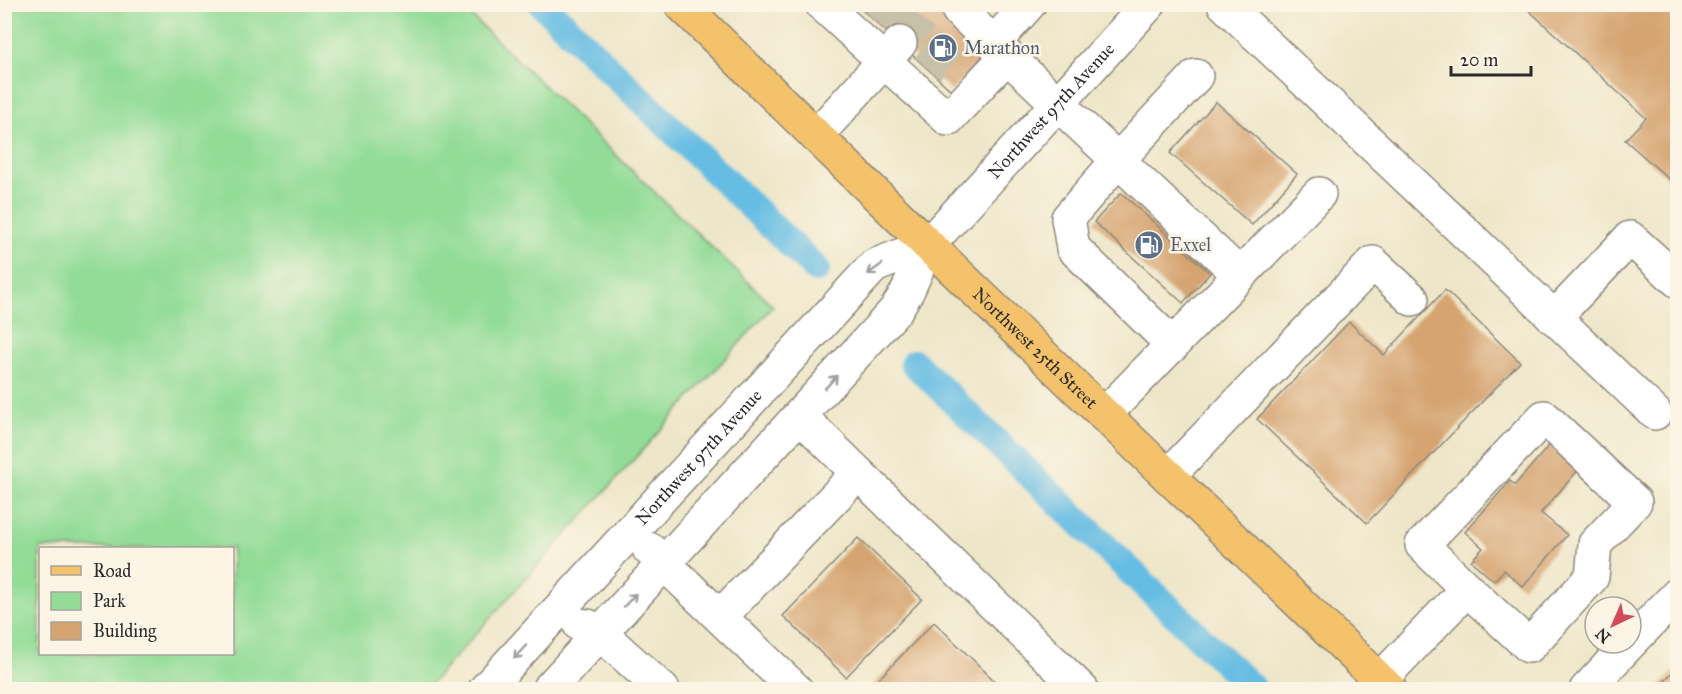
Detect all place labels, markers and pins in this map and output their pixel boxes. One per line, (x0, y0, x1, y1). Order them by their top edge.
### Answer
fuel station icon: Marathon (927, 32, 959, 64)
place label: Marathon (964, 37, 1040, 59)
fuel station icon: Exxel (1133, 229, 1165, 261)
place label: Exxel (1170, 234, 1211, 256)

